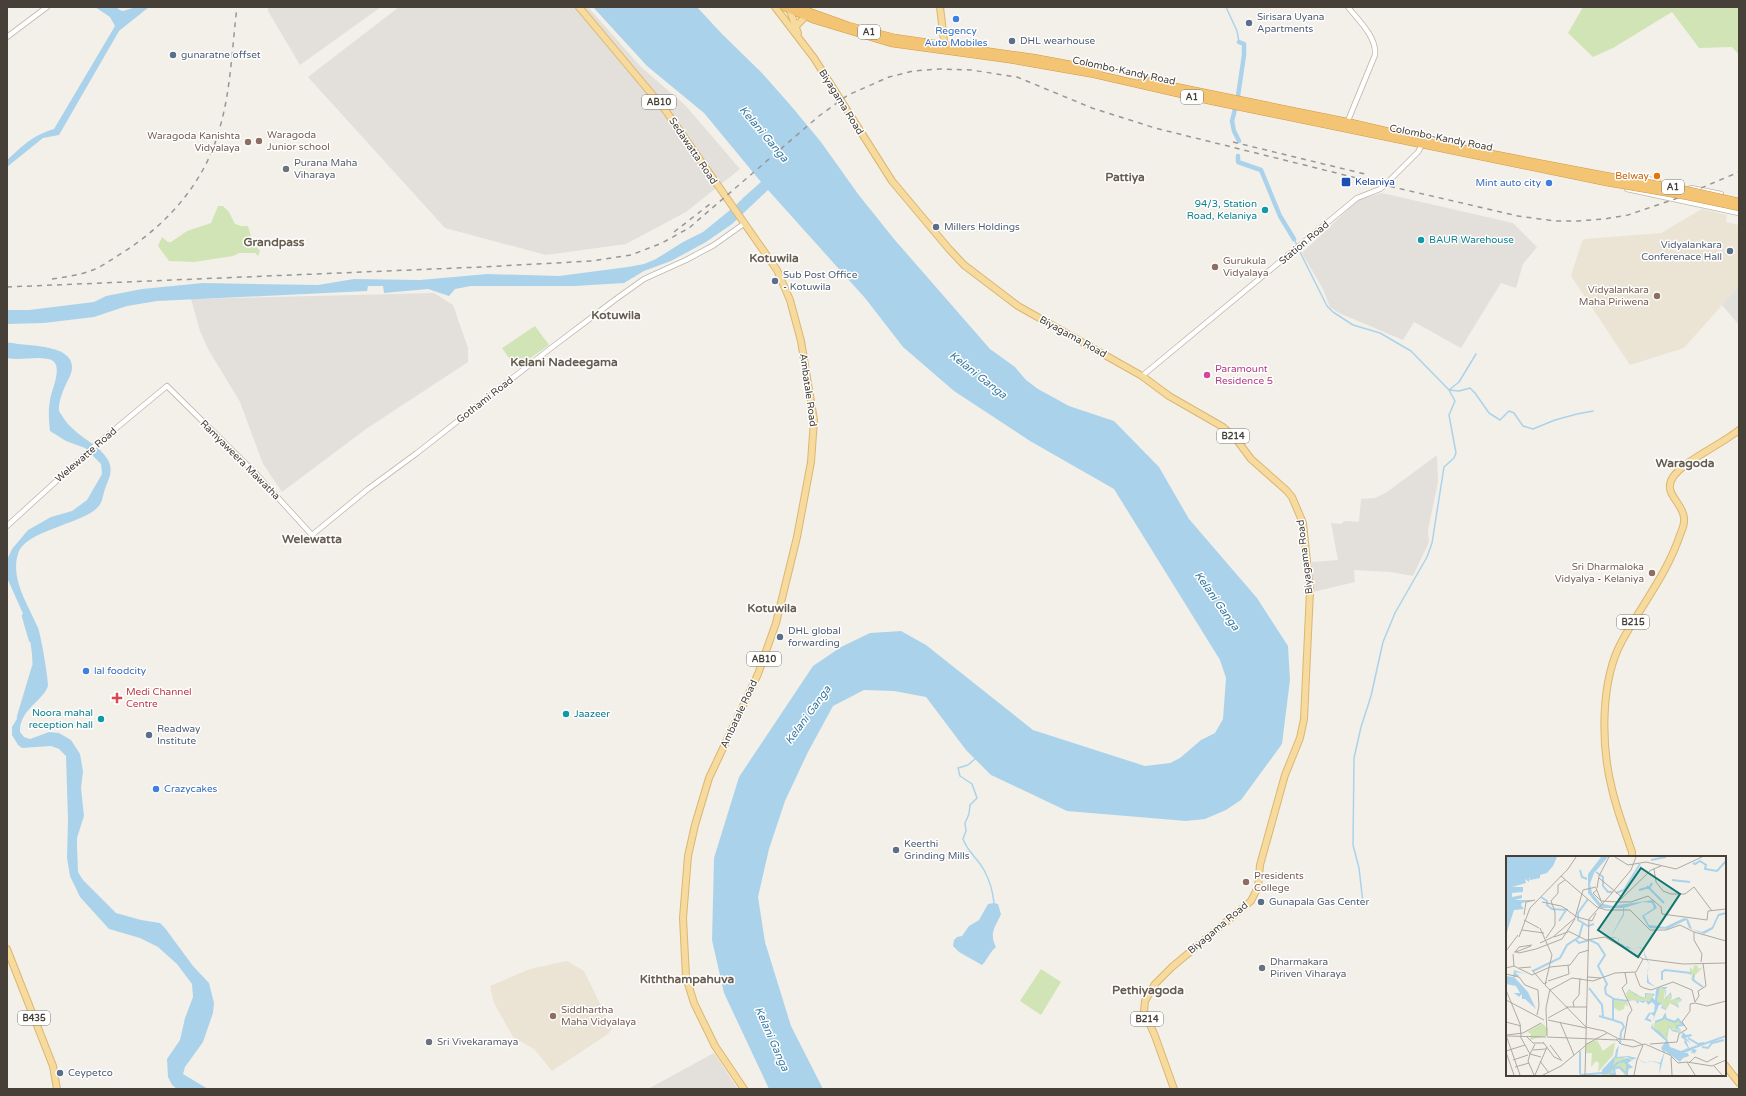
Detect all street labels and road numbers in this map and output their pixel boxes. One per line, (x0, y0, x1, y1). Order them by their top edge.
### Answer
road number: A1 (858, 25, 880, 39)
street label: Colombo-Kandy Road (1071, 54, 1177, 88)
street label: Biyagama Road (816, 67, 866, 137)
road number: A1 (1181, 90, 1203, 104)
road number: AB10 (642, 95, 676, 109)
street label: Sedawatta Road (666, 115, 720, 187)
street label: Colombo-Kandy Road (1388, 122, 1494, 154)
road number: A1 (1662, 180, 1684, 194)
street label: Station Road (1277, 219, 1331, 267)
street label: Biyagama Road (1037, 314, 1109, 360)
street label: Ambatale Road (797, 353, 819, 427)
street label: Gothami Road (454, 374, 516, 426)
street label: Ramyaweera Mawatha (198, 418, 282, 502)
street label: Welewatte Road (53, 425, 119, 485)
road number: B214 (1217, 429, 1249, 443)
street label: Biyagama Road (1294, 519, 1316, 595)
road number: B215 (1617, 615, 1649, 629)
road number: AB10 (747, 652, 781, 666)
street label: Ambatale Road (718, 678, 760, 750)
street label: Biyagama Road (1186, 899, 1250, 957)
road number: B435 (18, 1011, 50, 1025)
road number: B214 (1131, 1012, 1163, 1026)

